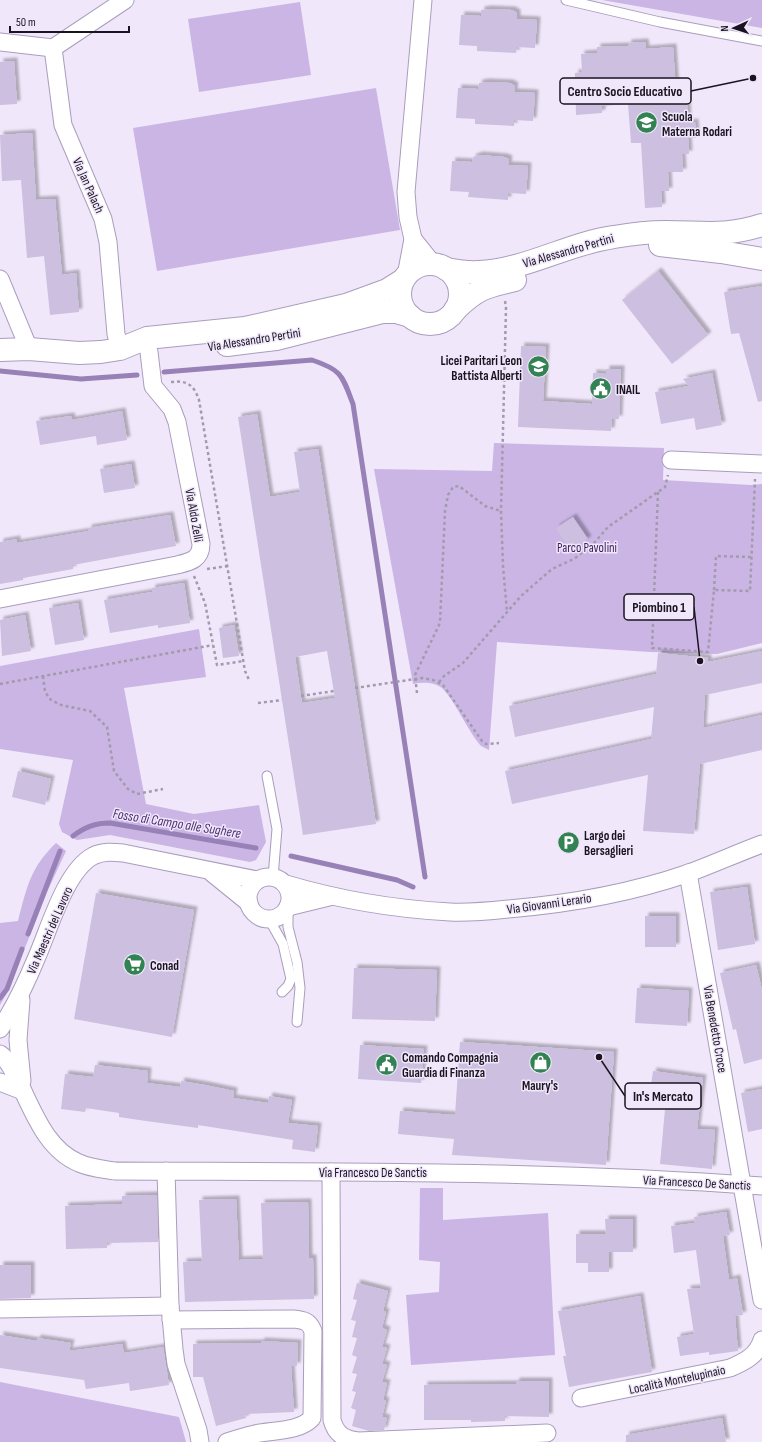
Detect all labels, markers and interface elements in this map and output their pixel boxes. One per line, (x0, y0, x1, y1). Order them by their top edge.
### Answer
scale bar (10, 8, 129, 34)
north arrow (714, 8, 754, 48)
text: 50 m (16, 15, 36, 30)
text: N (718, 25, 731, 32)
callout: Centro Socio Educativo (560, 78, 691, 104)
text: Centro Socio Educativo (568, 83, 682, 100)
place label: Scuola Materna Rodari (662, 109, 732, 140)
school or university icon: Scuola Materna Rodari (633, 110, 659, 136)
street label: Via Jan Palach (69, 155, 107, 216)
street label: Via Alessandro Pertini (521, 230, 616, 272)
street label: Via Alessandro Pertini (207, 325, 302, 355)
place label: Licei Paritari Leon Battista Alberti (441, 353, 522, 384)
school or university icon: Licei Paritari Leon Battista Alberti (525, 354, 551, 380)
public building icon: INAIL (588, 376, 614, 402)
place label: INAIL (616, 382, 640, 398)
street label: Via Aldo Zelli (181, 487, 207, 543)
park label: Parco Pavolini (557, 540, 617, 556)
callout: Piombino 1 (624, 594, 694, 620)
text: Piombino 1 (632, 599, 686, 616)
water label: Fosso di Campo alle Sughere (112, 805, 243, 842)
place label: Largo dei Bersaglieri (584, 828, 633, 859)
parking icon: Largo dei Bersaglieri (555, 829, 581, 855)
street label: Via Maestri del Lavoro (23, 884, 76, 977)
street label: Via Giovanni Lerario (506, 890, 592, 918)
supermarket icon: Conad (121, 952, 147, 978)
place label: Conad (150, 958, 179, 974)
street label: Via Benedetto Croce (699, 984, 731, 1074)
place label: Comando Compagnia Guardia di Finanza (402, 1050, 498, 1081)
shop icon: Maury's (527, 1050, 553, 1076)
public building icon: Comando Compagnia Guardia di Finanza (374, 1051, 400, 1077)
place label: Maury's (522, 1078, 558, 1094)
callout: In's Mercato (625, 1083, 701, 1109)
text: In's Mercato (633, 1088, 693, 1105)
street label: Via Francesco De Sanctis (319, 1165, 427, 1181)
street label: Via Francesco De Sanctis (643, 1172, 752, 1194)
street label: Località Montelupinaio (628, 1362, 727, 1398)

